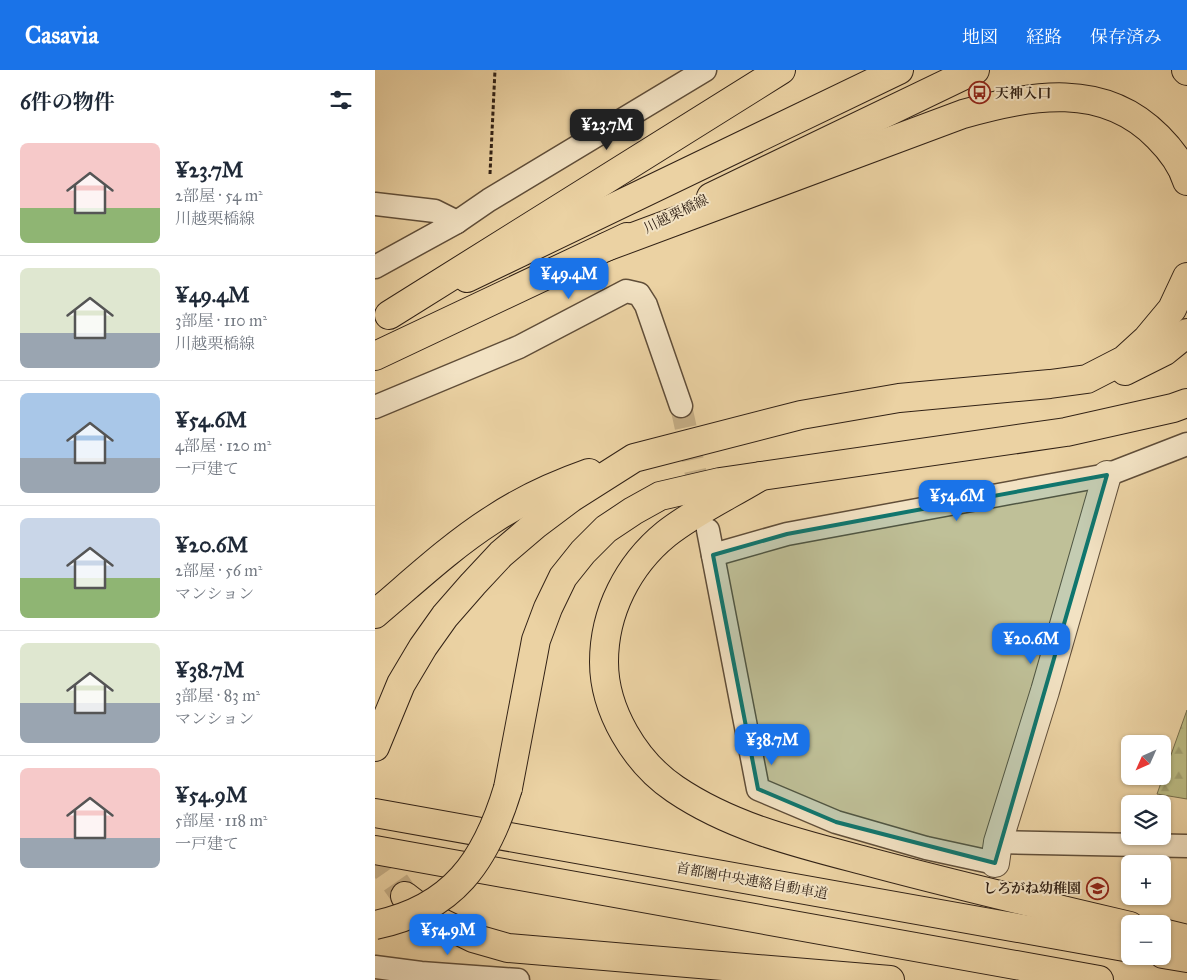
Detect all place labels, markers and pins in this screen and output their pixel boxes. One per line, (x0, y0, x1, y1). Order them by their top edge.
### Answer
bus stop icon: 天神入口 (967, 81, 991, 105)
place label: 天神入口 (995, 85, 1051, 102)
pin: ¥23.7M (566, 108, 648, 151)
pin: ¥49.4M (528, 258, 610, 300)
pin: ¥54.6M (916, 480, 998, 522)
pin: ¥20.6M (990, 622, 1072, 665)
pin: ¥38.7M (731, 724, 813, 766)
school or university icon: しろがね幼稚園 (1085, 876, 1109, 900)
place label: しろがね幼稚園 (983, 880, 1081, 897)
pin: ¥54.9M (407, 914, 489, 956)

